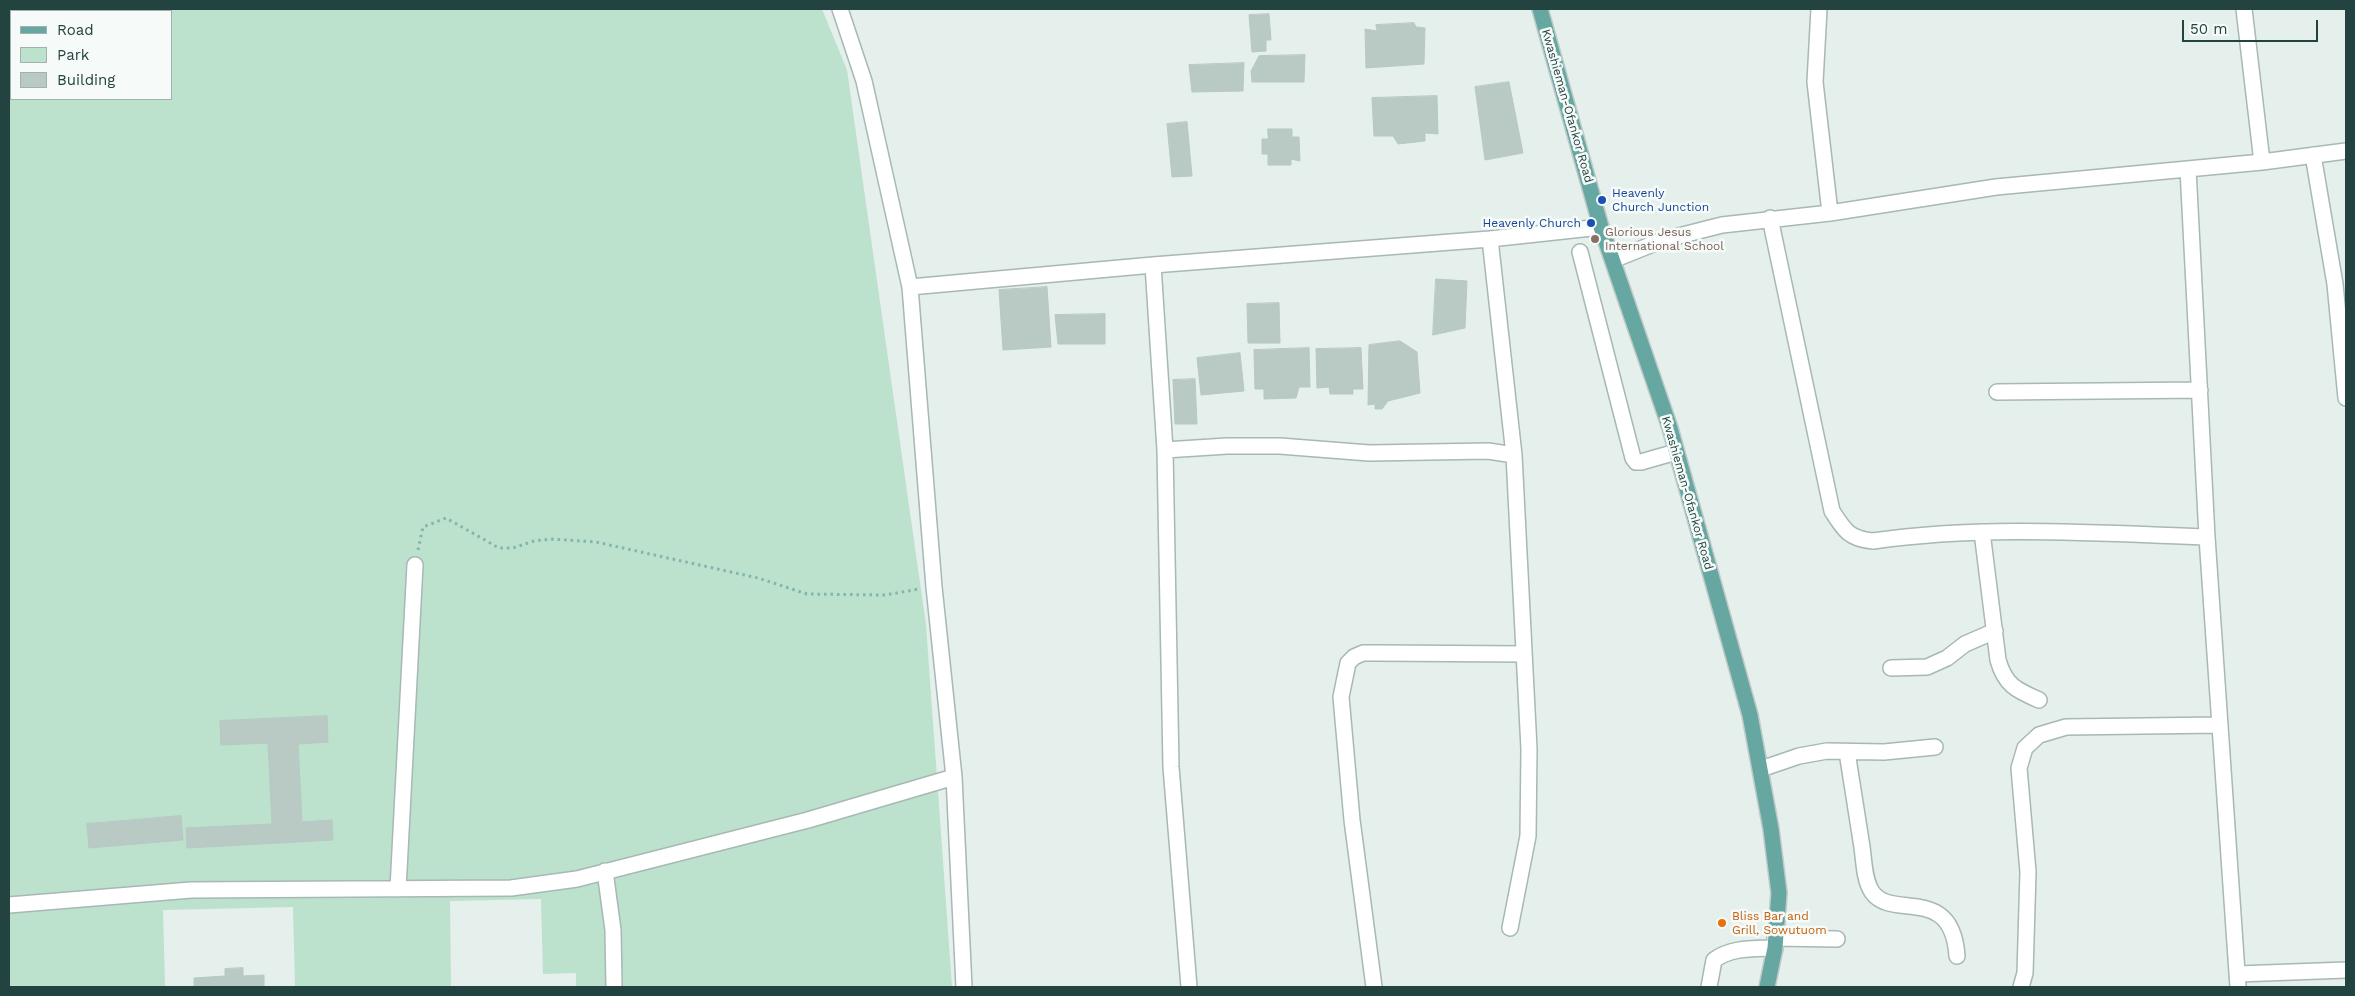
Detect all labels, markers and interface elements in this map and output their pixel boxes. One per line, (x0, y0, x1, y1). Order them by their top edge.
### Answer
legend (10, 10, 172, 100)
scale bar (2185, 10, 2321, 42)
text: 50 m (2190, 20, 2227, 38)
text: Road (57, 21, 94, 39)
street label: Kwashieman-Ofankor Road (1538, 27, 1596, 185)
text: Park (57, 46, 89, 64)
text: Building (57, 71, 115, 89)
place label: Heavenly Church Junction (1612, 186, 1709, 214)
marker: Heavenly Church Junction (1596, 194, 1608, 206)
place label: Heavenly Church (1483, 216, 1581, 230)
marker: Heavenly Church (1585, 217, 1597, 229)
place label: Glorious Jesus International School (1605, 225, 1724, 253)
marker: Glorious Jesus International School (1589, 233, 1601, 245)
street label: Kwashieman-Ofankor Road (1658, 414, 1716, 572)
place label: Bliss Bar and Grill, Sowutuom (1732, 909, 1827, 937)
marker: Bliss Bar and Grill, Sowutuom (1716, 917, 1728, 929)

